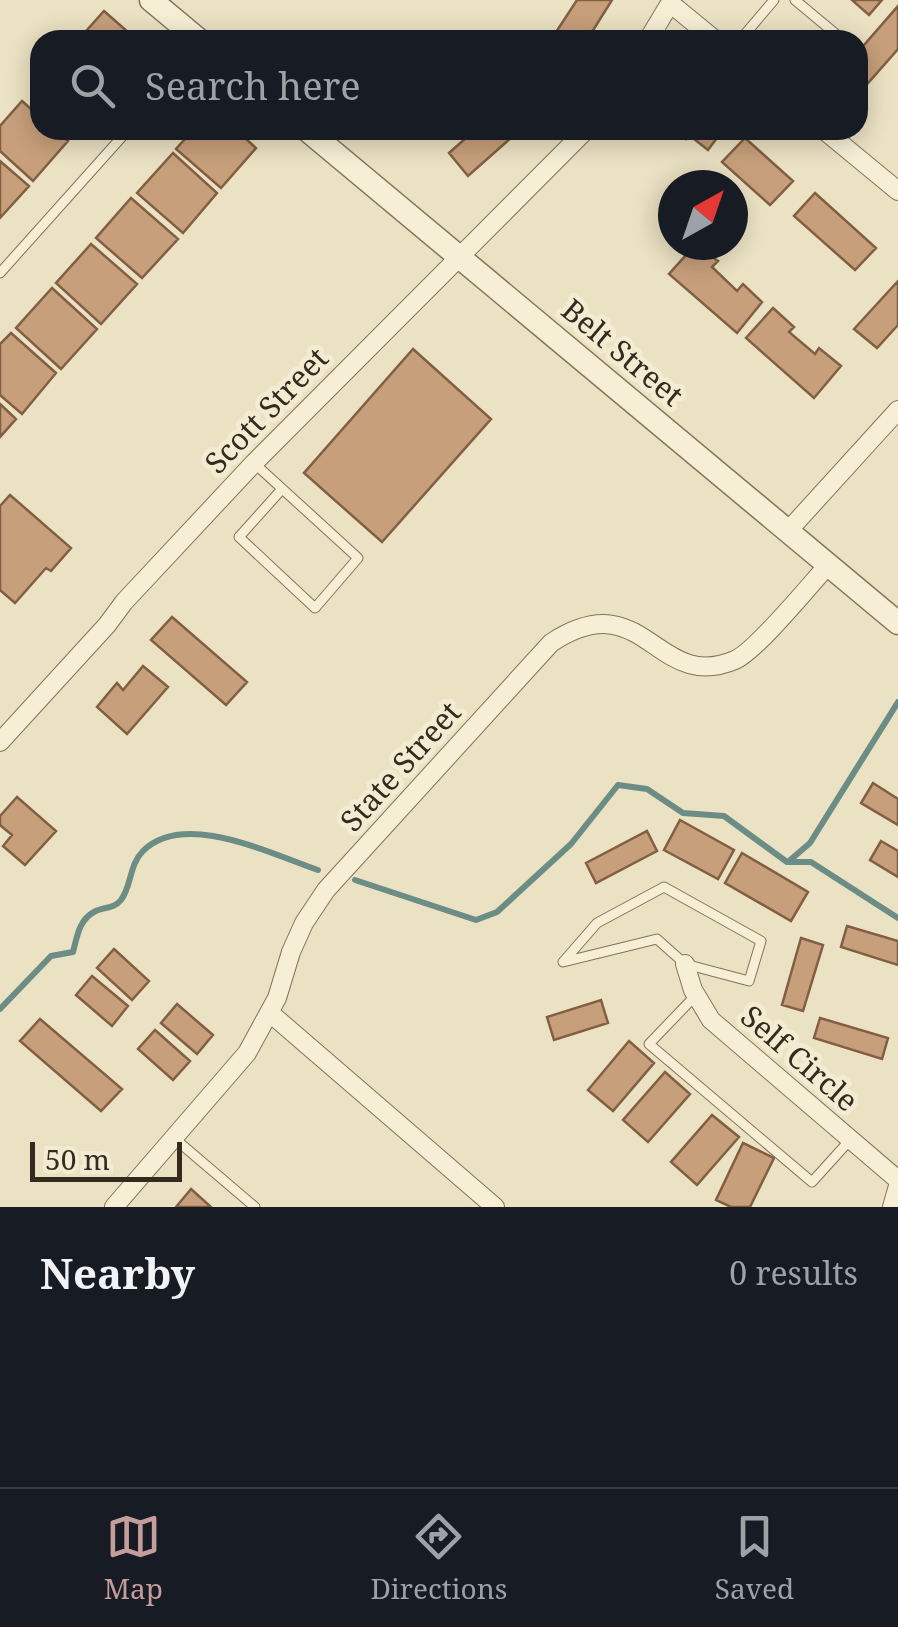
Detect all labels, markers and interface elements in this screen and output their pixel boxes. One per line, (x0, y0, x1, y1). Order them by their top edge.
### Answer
search box (30, 30, 868, 140)
icon: search (65, 58, 120, 113)
text: Search here (145, 59, 361, 111)
north arrow (658, 170, 748, 260)
street label: Belt Street (553, 289, 692, 415)
street label: Scott Street (195, 338, 337, 482)
street label: State Street (330, 692, 469, 840)
street label: Self Circle (733, 996, 867, 1120)
scale bar (30, 1137, 182, 1182)
text: 50 m (45, 1140, 110, 1178)
text: Nearby (40, 1244, 195, 1301)
text: 0 results (729, 1251, 858, 1294)
tab: Map (104, 1509, 163, 1607)
tab: Directions (370, 1509, 507, 1607)
tab: Saved (715, 1509, 794, 1607)

